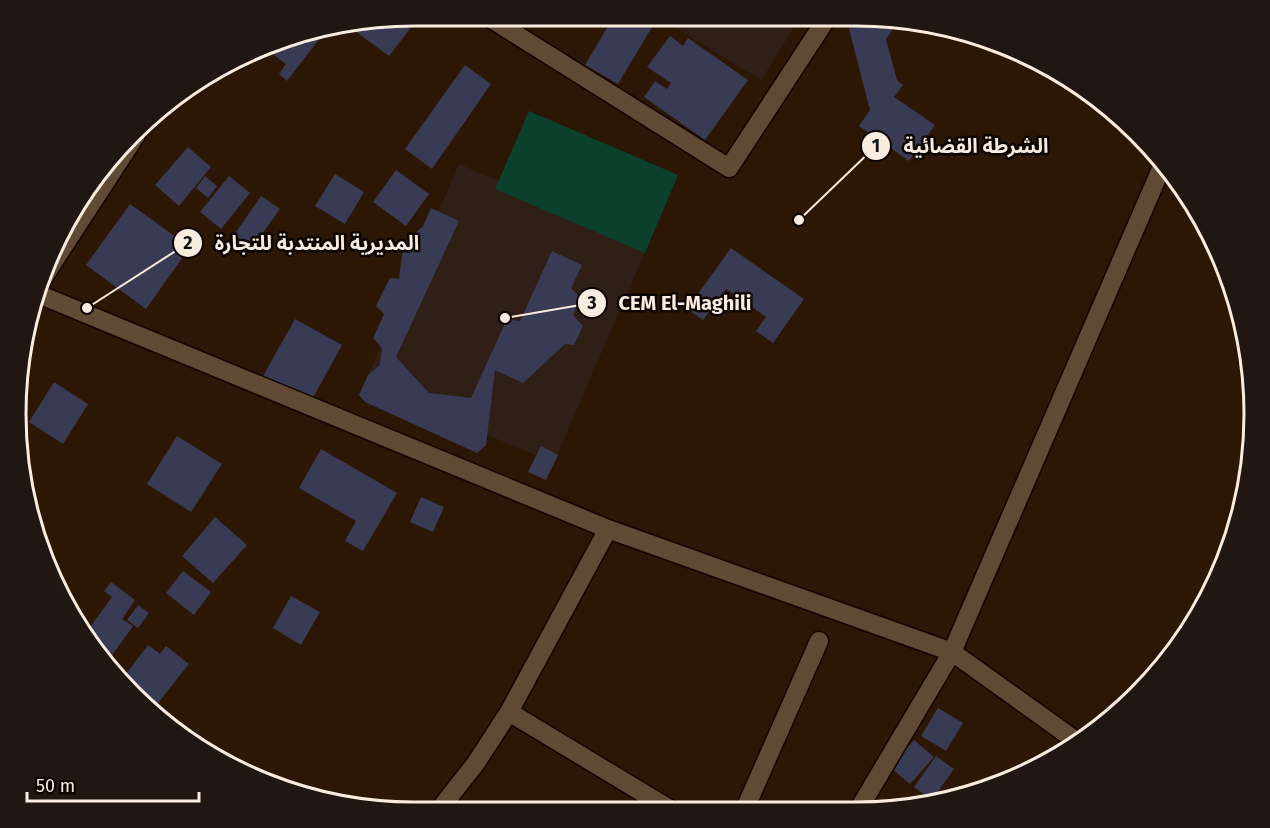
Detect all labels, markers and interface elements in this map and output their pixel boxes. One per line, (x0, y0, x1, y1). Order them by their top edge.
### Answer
callout: الشرطة القضائية (861, 127, 1060, 165)
text: الشرطة القضائية (904, 134, 1048, 158)
text: 1 (872, 135, 880, 157)
callout: المديرية المنتدبة للتجارة (173, 224, 431, 262)
text: المديرية المنتدبة للتجارة (215, 231, 419, 255)
text: 2 (183, 232, 193, 254)
callout: CEM El-Maghili (577, 284, 764, 322)
text: CEM El-Maghili (619, 291, 751, 315)
text: 3 (586, 292, 597, 314)
scale bar (27, 765, 200, 803)
text: 50 m (36, 775, 75, 797)

